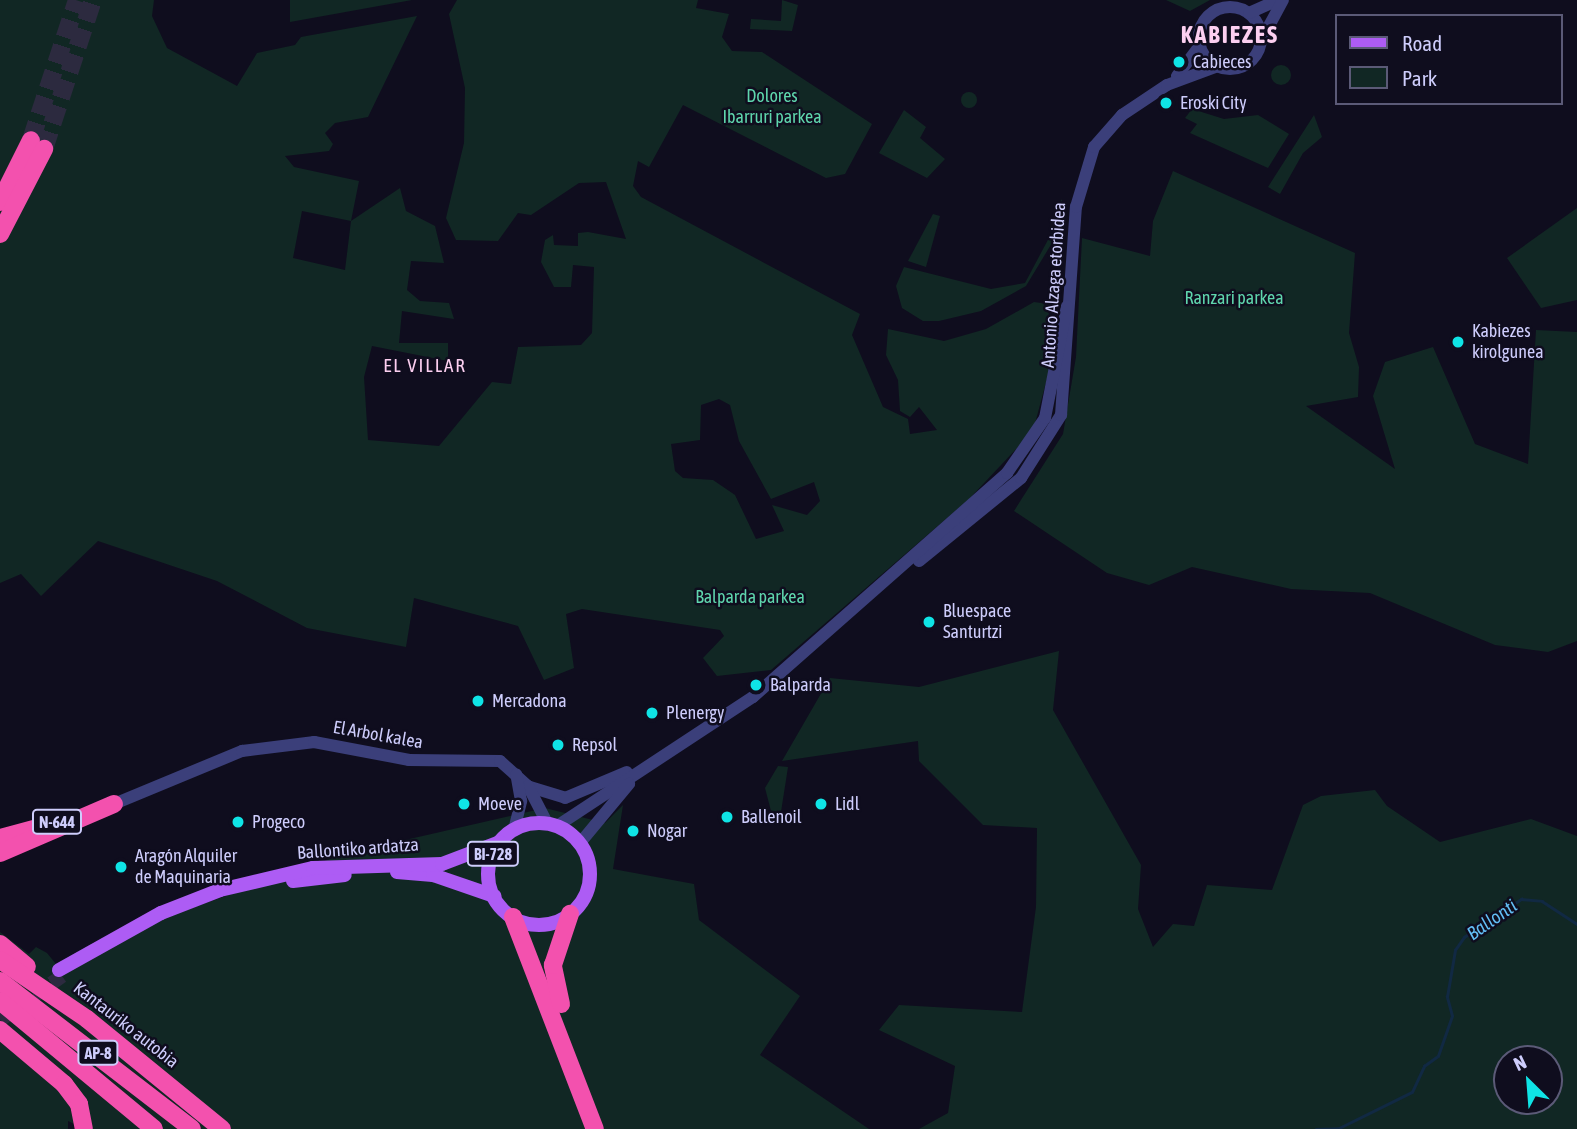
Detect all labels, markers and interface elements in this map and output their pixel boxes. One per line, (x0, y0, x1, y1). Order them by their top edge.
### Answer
legend (1336, 14, 1563, 105)
district label: KABIEZES (1182, 21, 1278, 49)
text: Road (1402, 31, 1442, 55)
place label: Cabieces (1193, 51, 1251, 73)
marker: Cabieces (1171, 54, 1187, 70)
text: Park (1402, 66, 1437, 90)
park label: Dolores Ibarruri parkea (722, 86, 822, 128)
place label: Eroski City (1180, 92, 1247, 114)
marker: Eroski City (1158, 95, 1174, 111)
street label: Antonio Alzaga etorbidea (1037, 201, 1071, 369)
park label: Ranzari parkea (1184, 287, 1284, 309)
place label: Kabiezes kirolgunea (1472, 321, 1543, 364)
marker: Kabiezes kirolgunea (1450, 334, 1466, 350)
district label: EL VILLAR (384, 355, 466, 377)
park label: Balparda parkea (695, 586, 805, 608)
place label: Bluespace Santurtzi (943, 601, 1011, 644)
marker: Bluespace Santurtzi (921, 614, 937, 630)
place label: Balparda (770, 674, 831, 696)
marker: Balparda (748, 677, 764, 693)
place label: Mercadona (492, 690, 567, 712)
marker: Mercadona (470, 693, 486, 709)
place label: Plenergy (666, 702, 724, 724)
marker: Plenergy (644, 705, 660, 721)
street label: El Arbol kalea (331, 716, 425, 754)
place label: Repsol (572, 734, 617, 756)
marker: Repsol (550, 737, 566, 753)
place label: Moeve (478, 793, 522, 815)
place label: Lidl (835, 793, 859, 815)
marker: Moeve (456, 796, 472, 812)
marker: Lidl (813, 796, 829, 812)
place label: Ballenoil (741, 806, 802, 828)
marker: Ballenoil (719, 809, 735, 825)
road number: N-644 (31, 810, 83, 834)
place label: Progeco (252, 811, 305, 833)
marker: Progeco (230, 814, 246, 830)
place label: Nogar (647, 820, 687, 842)
marker: Nogar (625, 823, 641, 839)
street label: Ballontiko ardatza (296, 834, 420, 864)
road number: BI-728 (467, 842, 519, 866)
place label: Aragón Alquiler de Maquinaria (135, 846, 237, 888)
marker: Aragón Alquiler de Maquinaria (113, 859, 129, 875)
water label: Ballonti (1463, 895, 1521, 945)
street label: Kantauriko autobia (69, 977, 183, 1073)
road number: AP-8 (77, 1040, 119, 1065)
north arrow (1493, 1045, 1563, 1115)
text: N (1510, 1050, 1530, 1075)

